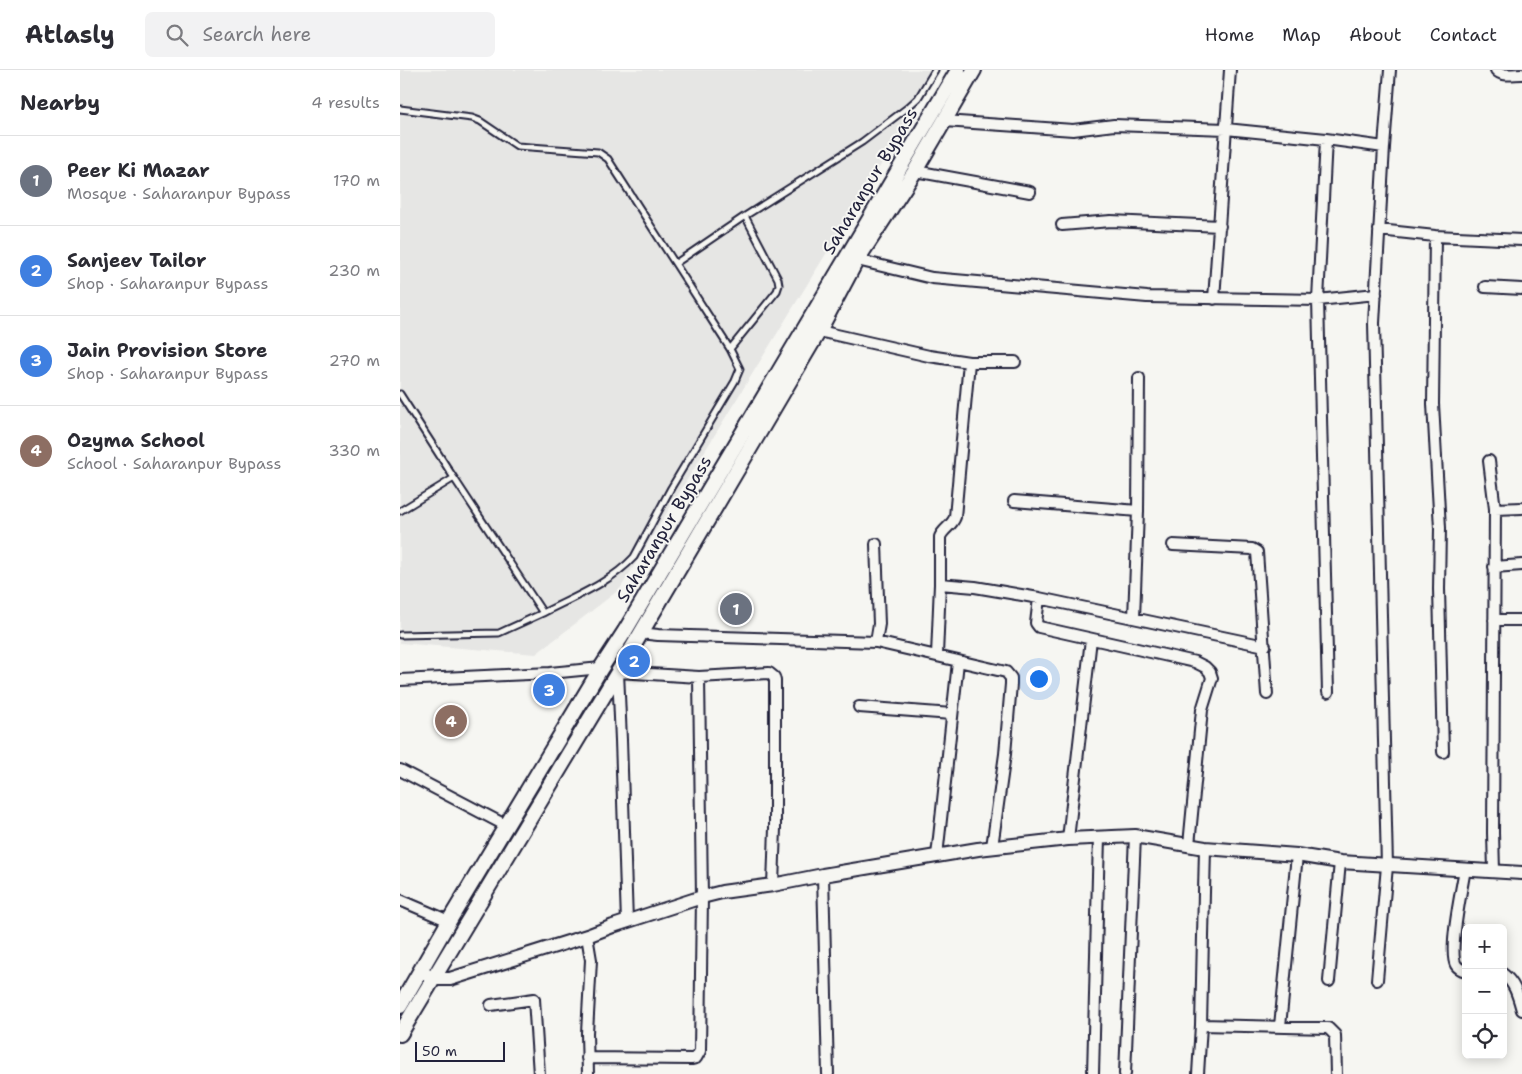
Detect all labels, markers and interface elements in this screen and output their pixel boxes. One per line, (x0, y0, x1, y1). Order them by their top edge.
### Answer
search box (145, 12, 495, 57)
text: Atlasly (25, 19, 115, 51)
icon: search (163, 21, 191, 49)
text: Search here (203, 22, 311, 47)
text: Home (1205, 23, 1254, 47)
text: Map (1282, 23, 1321, 47)
text: About (1349, 23, 1402, 47)
text: Contact (1430, 23, 1497, 47)
text: Nearby (20, 89, 100, 117)
text: 4 results (311, 92, 380, 113)
street label: Saharanpur Bypass (817, 103, 923, 259)
text: Peer Ki Mazar (67, 158, 210, 183)
text: 1 (32, 170, 40, 191)
text: 170 m (333, 170, 380, 191)
text: Mosque · Saharanpur Bypass (67, 183, 291, 204)
text: Sanjeev Tailor (67, 248, 206, 273)
text: 2 (30, 260, 42, 281)
text: 230 m (328, 260, 380, 281)
text: Shop · Saharanpur Bypass (67, 273, 268, 294)
text: Jain Provision Store (67, 338, 268, 363)
text: 3 (30, 350, 42, 371)
text: 270 m (329, 350, 380, 371)
text: Shop · Saharanpur Bypass (67, 363, 268, 384)
text: Ozyma School (67, 428, 205, 453)
text: 4 (30, 440, 42, 461)
text: 330 m (328, 440, 380, 461)
street label: Saharanpur Bypass (611, 451, 717, 607)
text: School · Saharanpur Bypass (67, 453, 281, 474)
pin: 1 (720, 590, 752, 628)
pin: 2 (618, 642, 650, 680)
your location (1026, 666, 1052, 692)
pin: 3 (533, 671, 565, 709)
pin: 4 (435, 702, 467, 740)
map controls (1462, 924, 1507, 1059)
button: + (1462, 924, 1507, 969)
button: − (1462, 969, 1507, 1014)
button: locate (1462, 1014, 1507, 1059)
scale bar (415, 1039, 505, 1062)
text: 50 m (422, 1042, 457, 1060)

